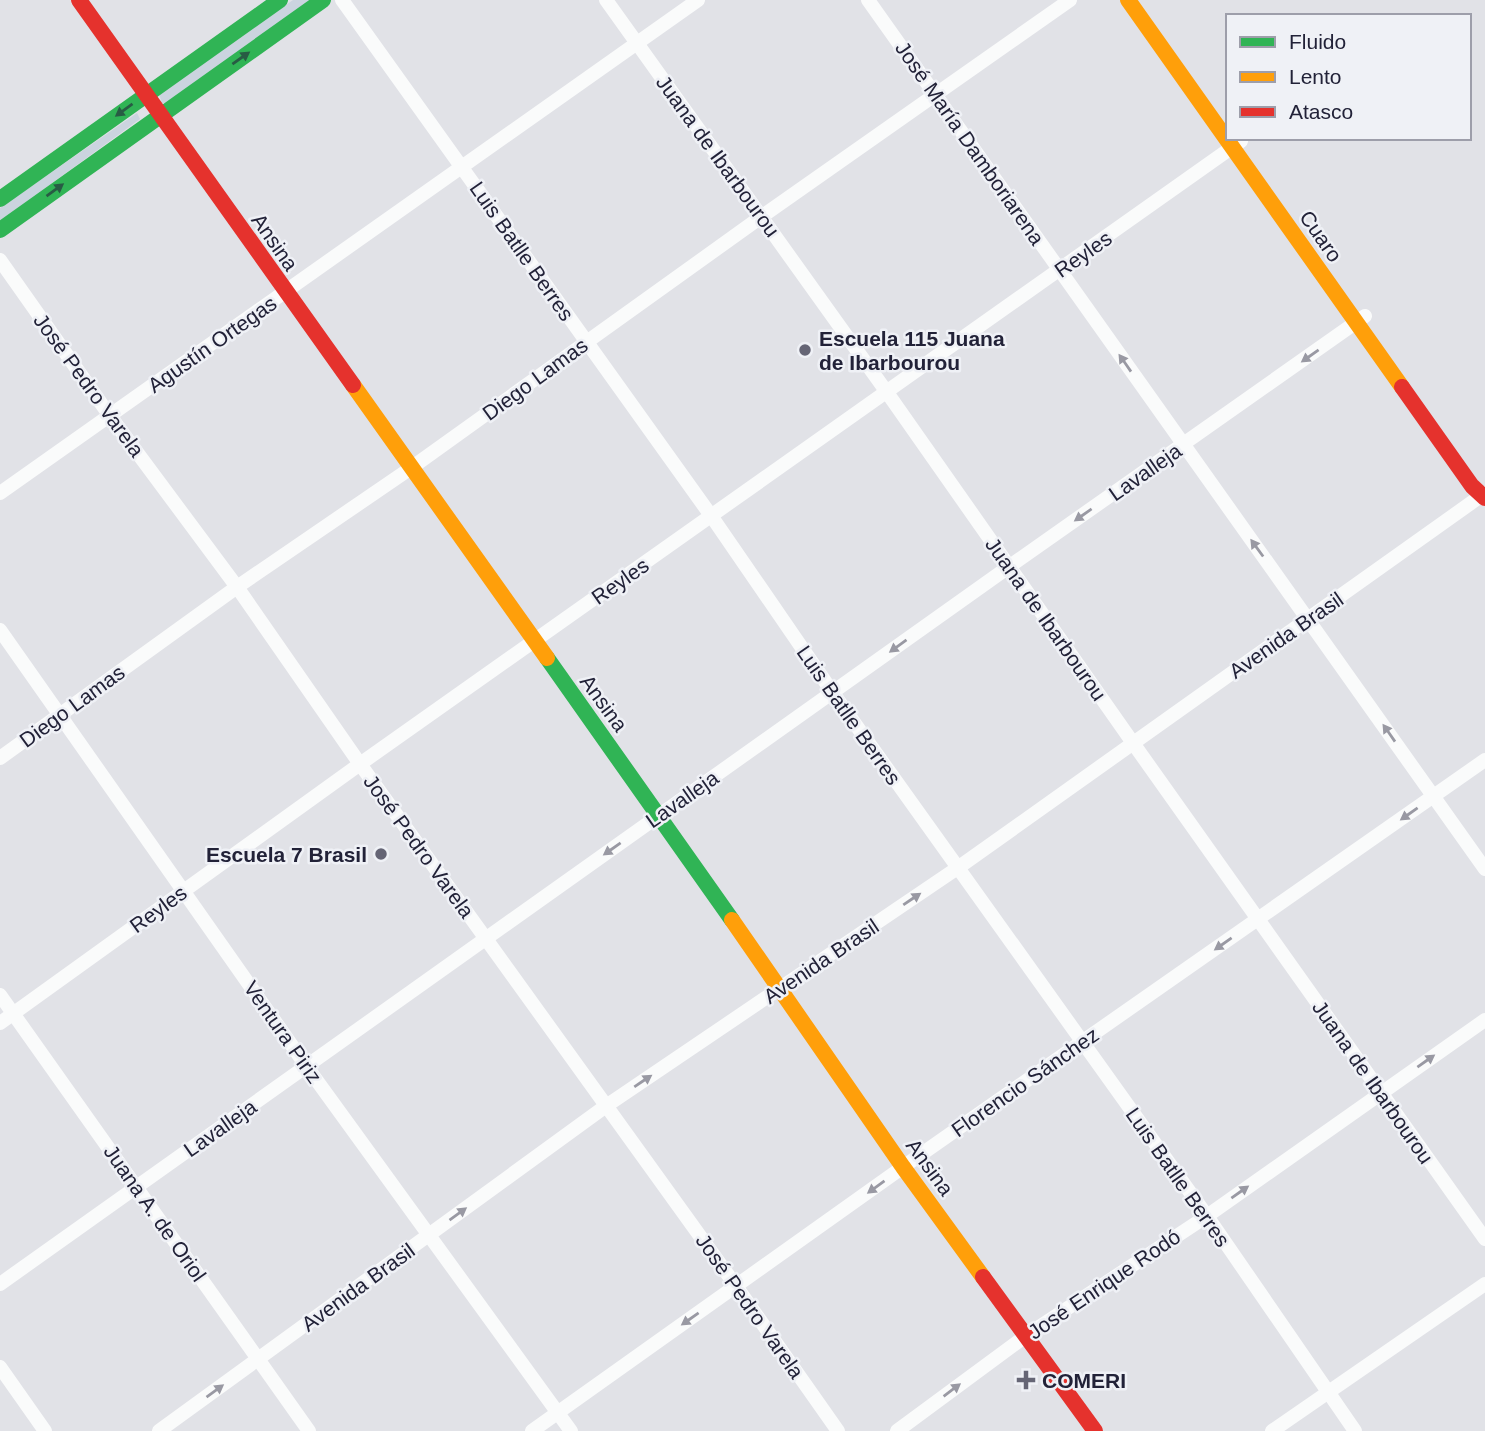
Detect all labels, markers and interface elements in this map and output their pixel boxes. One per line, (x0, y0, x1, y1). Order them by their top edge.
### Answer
legend (1226, 14, 1471, 140)
text: Fluido (1289, 30, 1346, 53)
street label: José María Damboriarena (891, 37, 1049, 249)
one-way arrow (232, 51, 250, 65)
text: Lento (1289, 65, 1342, 88)
street label: Juana de Ibarbourou (652, 71, 784, 241)
text: Atasco (1289, 100, 1353, 123)
one-way arrow (115, 103, 133, 117)
street label: Luis Batlle Berres (465, 177, 579, 325)
one-way arrow (46, 183, 64, 197)
street label: Cuaro (1295, 206, 1347, 266)
street label: Ansina (247, 209, 303, 275)
street label: Reyles (1050, 226, 1116, 282)
street label: Agustín Ortegas (143, 291, 281, 397)
street label: José Pedro Varela (29, 309, 149, 461)
place label: Escuela 115 Juana de Ibarbourou (819, 327, 1005, 374)
street label: Diego Lamas (478, 333, 592, 425)
marker: Escuela 115 Juana de Ibarbourou (797, 342, 813, 358)
one-way arrow (1301, 349, 1319, 363)
one-way arrow (1118, 354, 1132, 372)
street label: Lavalleja (1104, 439, 1186, 505)
one-way arrow (1074, 508, 1092, 522)
street label: Juana de Ibarbourou (981, 533, 1111, 705)
one-way arrow (1250, 539, 1264, 557)
street label: Reyles (587, 553, 653, 609)
street label: Avenida Brasil (1225, 587, 1347, 683)
one-way arrow (889, 639, 907, 653)
street label: Luis Batlle Berres (792, 641, 906, 789)
street label: Diego Lamas (15, 660, 129, 752)
street label: Ansina (576, 670, 632, 736)
one-way arrow (1382, 724, 1396, 742)
street label: Lavalleja (641, 766, 723, 832)
street label: José Pedro Varela (359, 770, 479, 922)
one-way arrow (1400, 807, 1418, 821)
one-way arrow (603, 842, 621, 856)
place label: Escuela 7 Brasil (206, 843, 367, 866)
marker: Escuela 7 Brasil (373, 846, 389, 862)
street label: Reyles (125, 881, 191, 937)
one-way arrow (903, 893, 922, 906)
street label: Avenida Brasil (759, 914, 883, 1008)
one-way arrow (1214, 937, 1232, 951)
street label: Ventura Piriz (239, 977, 327, 1087)
street label: Juana de Ibarbourou (1308, 996, 1438, 1168)
street label: Florencio Sánchez (947, 1023, 1103, 1141)
one-way arrow (1417, 1054, 1435, 1068)
one-way arrow (634, 1074, 652, 1088)
street label: Lavalleja (179, 1095, 261, 1161)
street label: Luis Batlle Berres (1121, 1103, 1235, 1251)
street label: Ansina (902, 1134, 958, 1200)
street label: Juana A. de Oriol (99, 1140, 211, 1286)
one-way arrow (867, 1179, 885, 1193)
one-way arrow (1231, 1185, 1249, 1199)
one-way arrow (449, 1207, 467, 1221)
street label: José Enrique Rodó (1024, 1225, 1184, 1343)
street label: José Pedro Varela (691, 1229, 809, 1383)
street label: Avenida Brasil (297, 1238, 419, 1336)
one-way arrow (681, 1312, 699, 1326)
place label: COMERI (1042, 1369, 1126, 1392)
marker: COMERI (1016, 1370, 1036, 1390)
one-way arrow (206, 1384, 224, 1398)
one-way arrow (943, 1384, 961, 1398)

